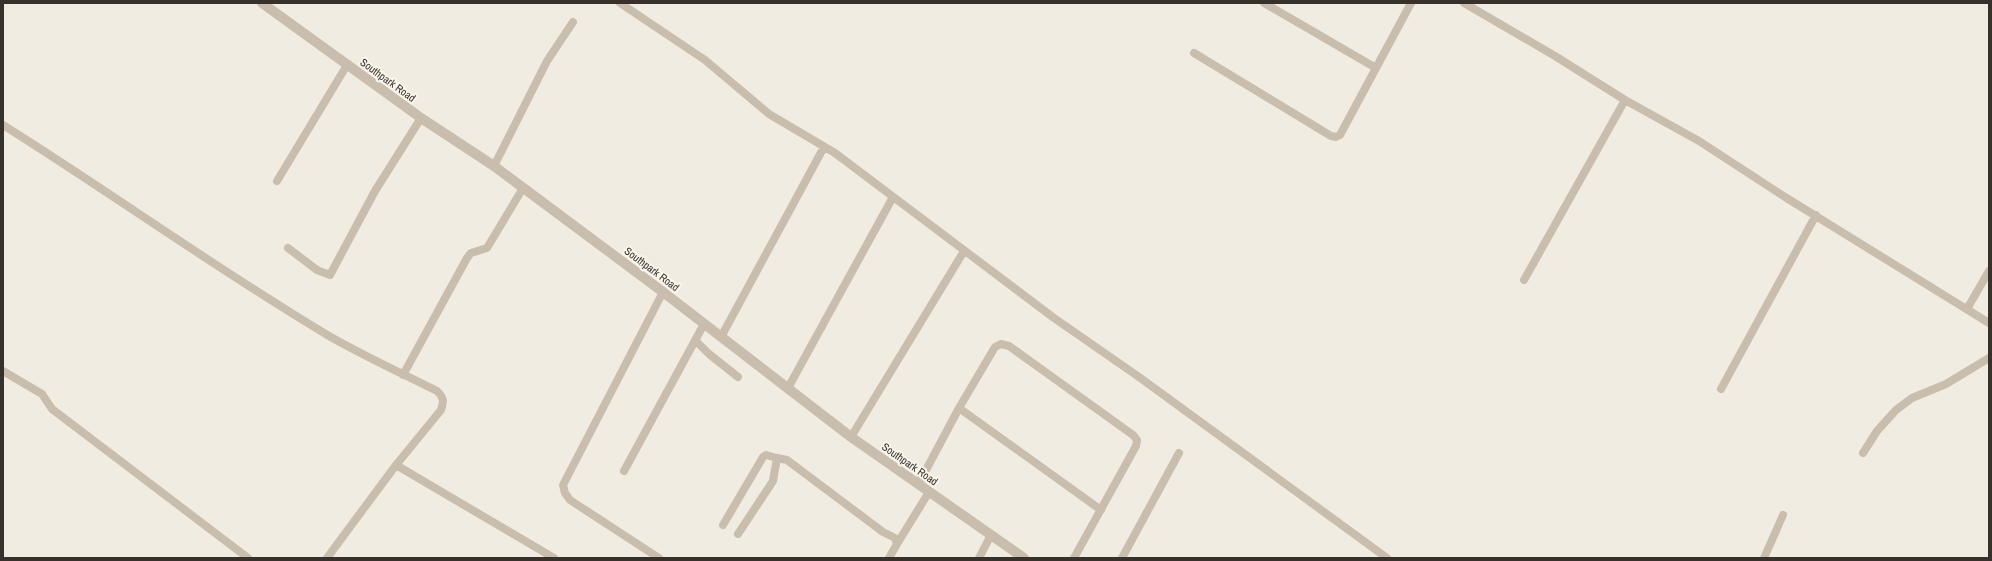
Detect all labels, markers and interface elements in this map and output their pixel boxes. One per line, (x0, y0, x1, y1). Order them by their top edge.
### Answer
street label: Southpark Road (358, 55, 418, 105)
street label: Southpark Road (622, 244, 682, 294)
street label: Southpark Road (879, 440, 941, 488)

